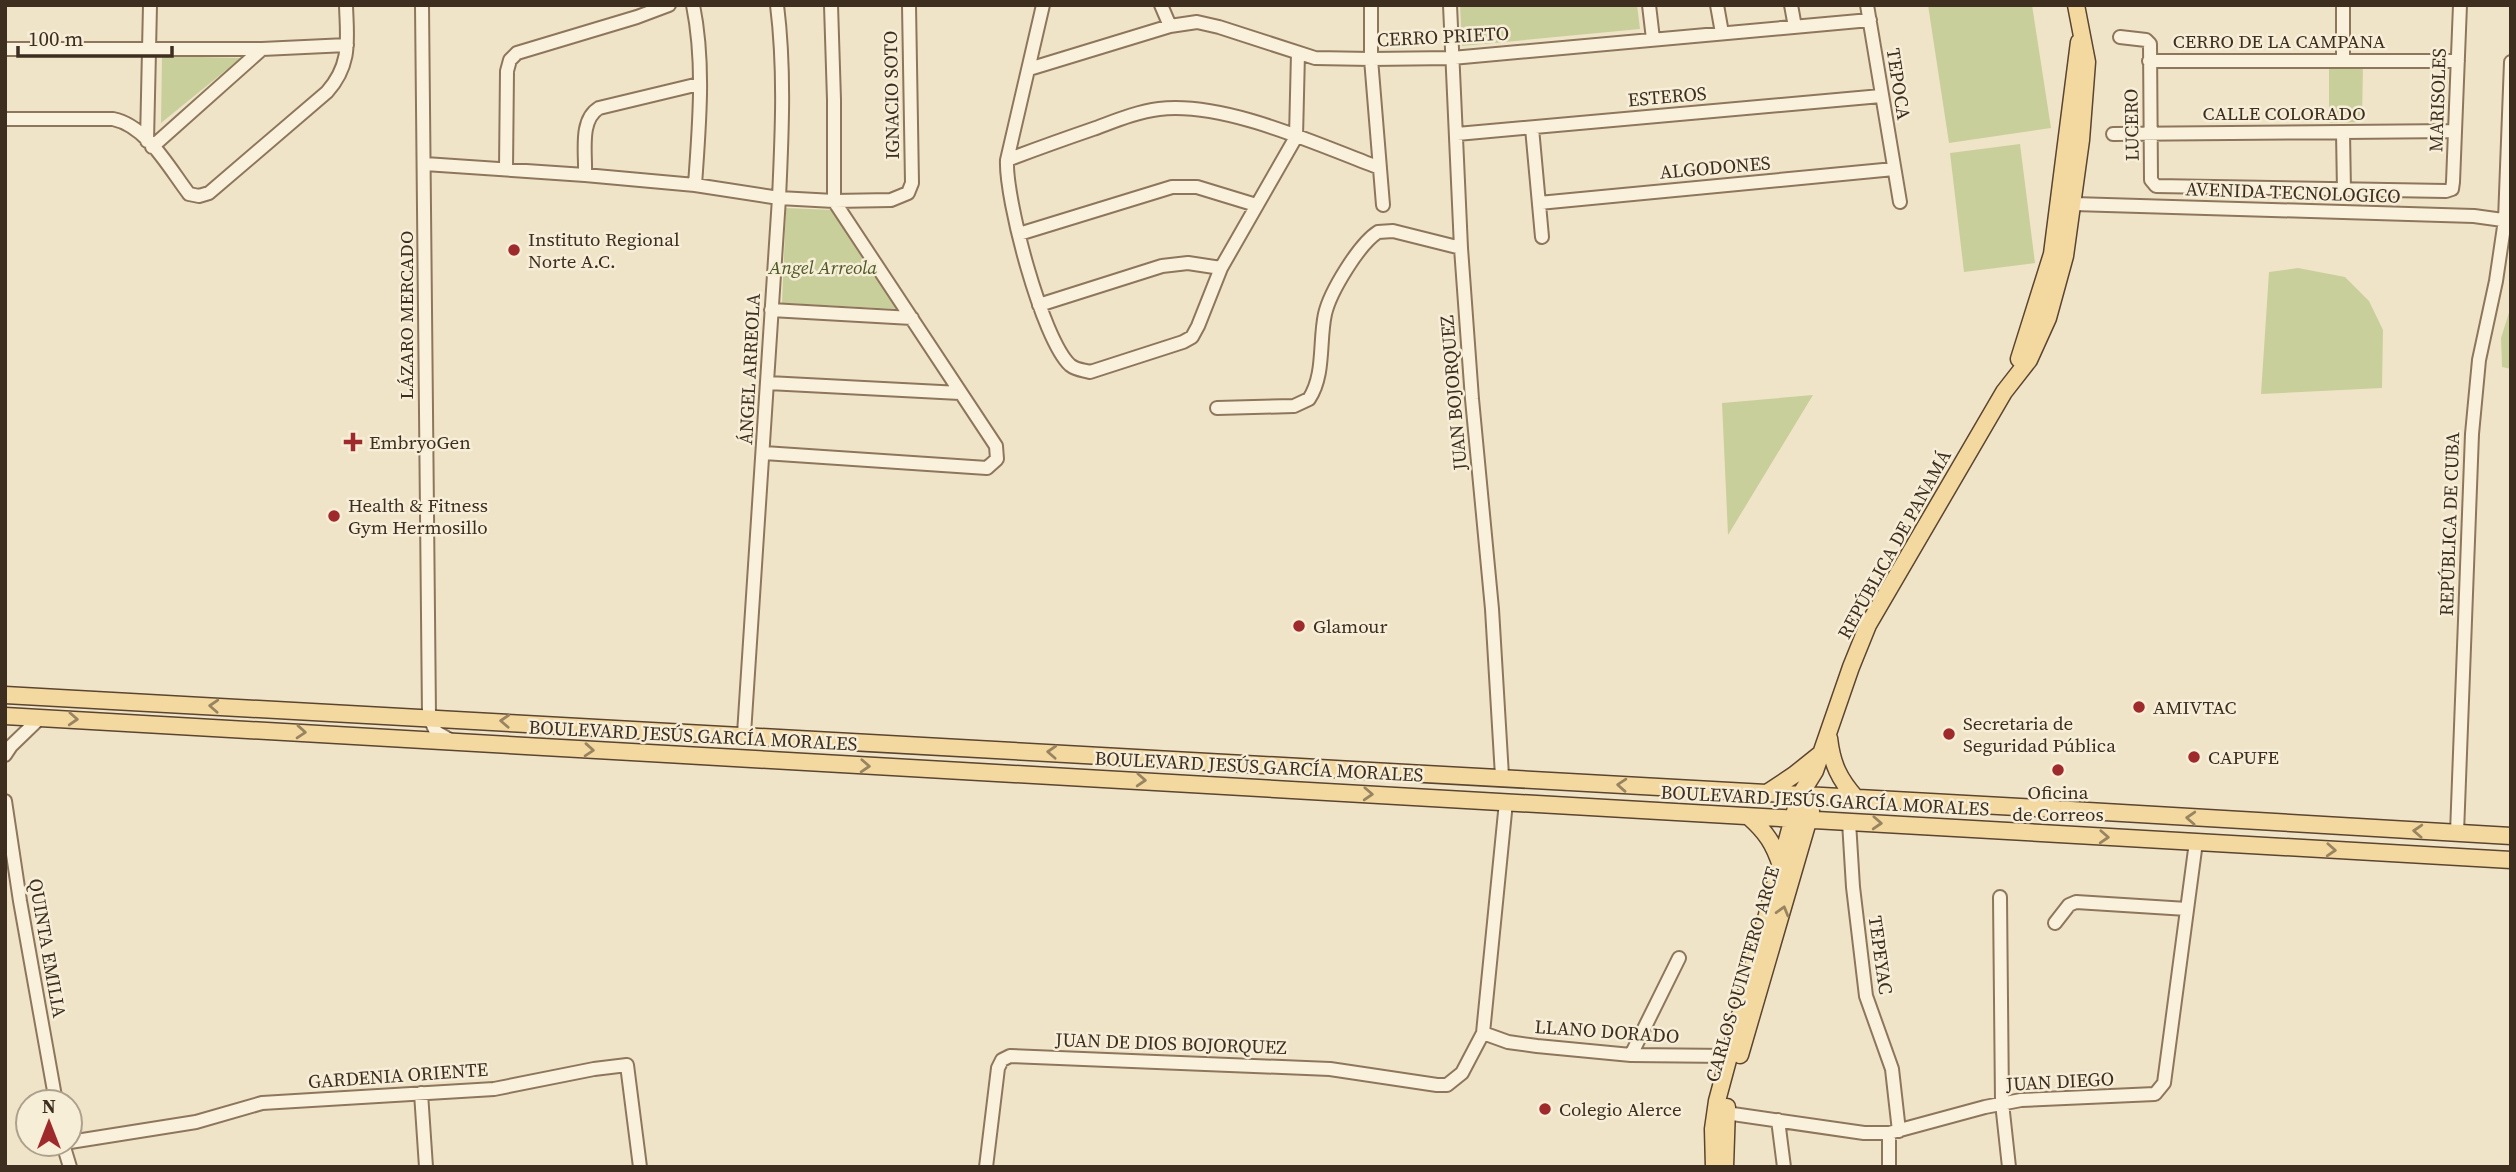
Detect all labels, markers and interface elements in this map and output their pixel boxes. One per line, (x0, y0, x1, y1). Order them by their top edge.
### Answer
scale bar (18, 14, 172, 58)
street label: CERRO PRIETO (1376, 20, 1510, 52)
text: 100 m (28, 24, 83, 53)
street label: CERRO DE LA CAMPANA (2173, 28, 2386, 54)
street label: IGNACIO SOTO (877, 30, 905, 160)
street label: TEPOCA (1881, 46, 1918, 122)
street label: MARISOLES (2422, 48, 2452, 152)
street label: ESTEROS (1626, 80, 1708, 112)
street label: LUCERO (2117, 89, 2145, 161)
street label: CALLE COLORADO (2202, 100, 2366, 126)
street label: ALGODONES (1658, 149, 1772, 185)
street label: AVENIDA TECNOLOGICO (2185, 175, 2401, 209)
place label: Instituto Regional Norte A.C. (528, 226, 680, 274)
street label: LÁZARO MERCADO (393, 231, 419, 399)
marker: Instituto Regional Norte A.C. (506, 242, 522, 258)
park label: Angel Arreola (768, 254, 877, 280)
street label: ÁNGEL ARREOLA (732, 292, 766, 445)
street label: JUAN BOJORQUEZ (1433, 314, 1473, 473)
place label: EmbryoGen (369, 429, 471, 455)
street label: REPÚBLICA DE CUBA (2433, 431, 2465, 616)
marker: EmbryoGen (343, 432, 363, 452)
street label: REPÚBLICA DE PANAMÁ (1831, 444, 1957, 643)
place label: Health & Fitness Gym Hermosillo (348, 492, 488, 540)
marker: Health & Fitness Gym Hermosillo (326, 508, 342, 524)
place label: Glamour (1313, 613, 1387, 639)
marker: Glamour (1291, 618, 1307, 634)
place label: AMIVTAC (2153, 694, 2236, 720)
one-way arrow (208, 698, 219, 713)
marker: AMIVTAC (2131, 699, 2147, 715)
place label: Secretaria de Seguridad Pública (1963, 710, 2116, 758)
one-way arrow (68, 711, 79, 726)
one-way arrow (499, 713, 510, 728)
street label: BOULEVARD JESÚS GARCÍA MORALES (528, 713, 858, 757)
one-way arrow (295, 724, 306, 739)
marker: Secretaria de Seguridad Pública (1941, 726, 1957, 742)
one-way arrow (584, 742, 595, 757)
street label: BOULEVARD JESÚS GARCÍA MORALES (1094, 744, 1424, 788)
place label: CAPUFE (2208, 744, 2279, 770)
one-way arrow (1046, 745, 1057, 760)
marker: CAPUFE (2186, 749, 2202, 765)
one-way arrow (860, 758, 871, 773)
marker: Oficina de Correos (2050, 762, 2066, 778)
one-way arrow (1136, 773, 1147, 788)
one-way arrow (1616, 777, 1627, 792)
street label: BOULEVARD JESÚS GARCÍA MORALES (1660, 778, 1990, 822)
place label: Oficina de Correos (2012, 779, 2104, 827)
one-way arrow (1363, 786, 1374, 801)
one-way arrow (2185, 811, 2196, 826)
one-way arrow (1872, 816, 1883, 831)
one-way arrow (2412, 823, 2423, 838)
one-way arrow (2099, 829, 2110, 844)
one-way arrow (2326, 842, 2337, 857)
street label: CARLOS QUINTERO ARCE (1699, 863, 1785, 1085)
street label: QUINTA EMILIA (23, 876, 73, 1020)
one-way arrow (1774, 905, 1789, 917)
street label: TEPEYAC (1863, 914, 1899, 996)
street label: LLANO DORADO (1534, 1013, 1680, 1049)
street label: JUAN DE DIOS BOJORQUEZ (1054, 1026, 1288, 1060)
street label: GARDENIA ORIENTE (307, 1056, 489, 1094)
street label: JUAN DIEGO (2004, 1065, 2115, 1097)
north arrow (14, 1088, 84, 1158)
text: N (42, 1093, 56, 1119)
place label: Colegio Alerce (1559, 1096, 1682, 1122)
marker: Colegio Alerce (1537, 1101, 1553, 1117)

